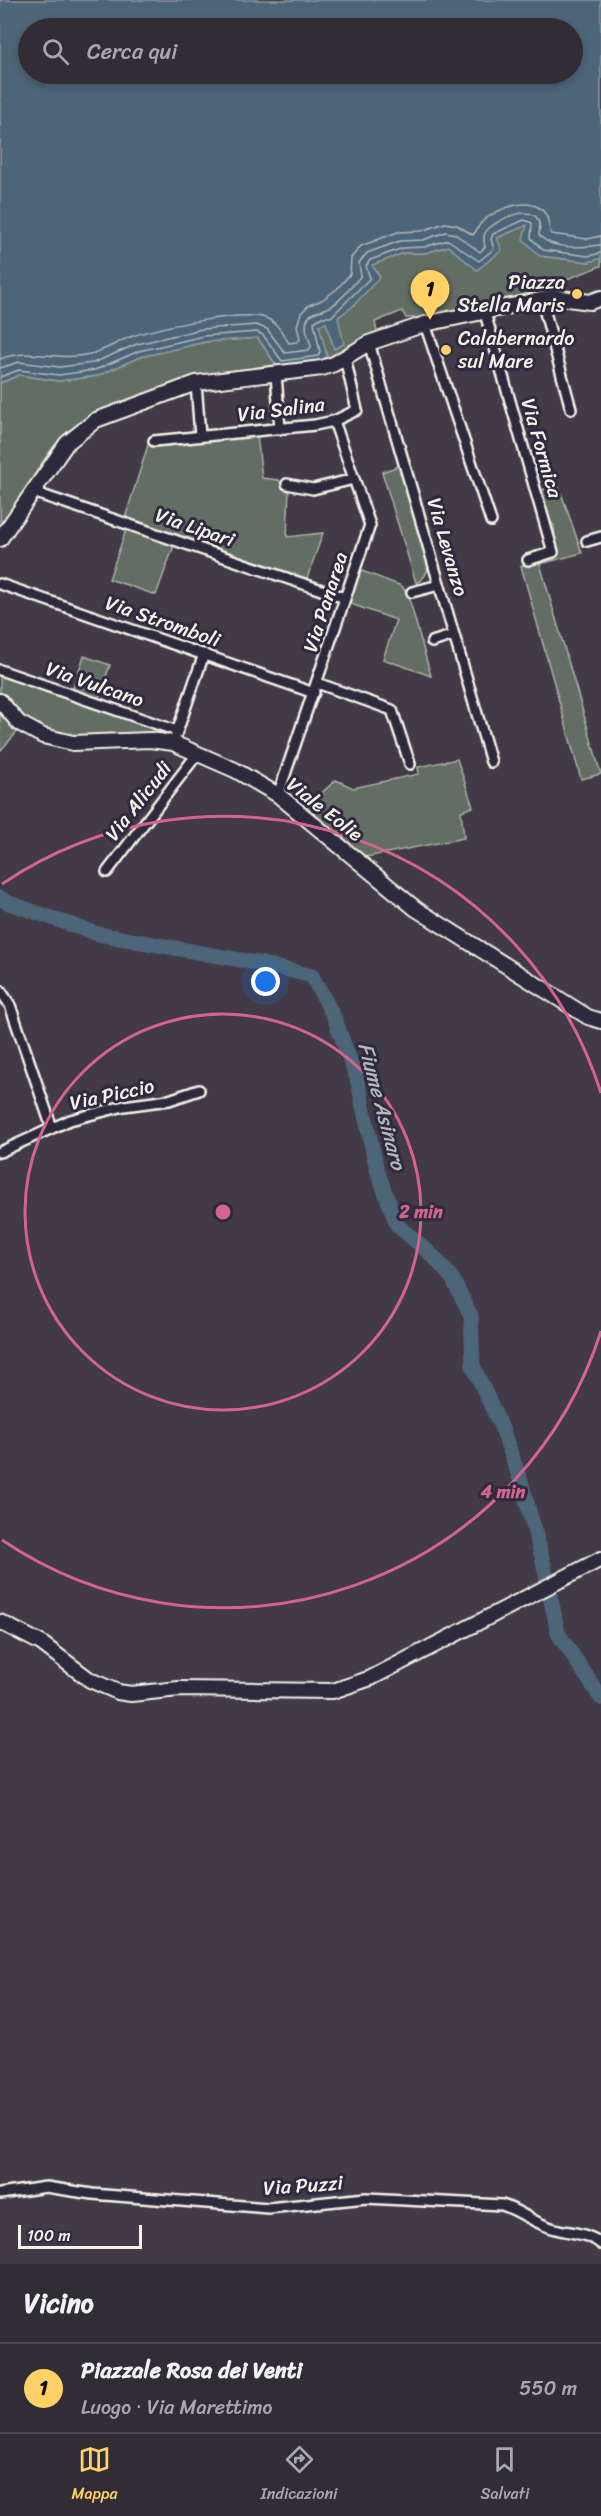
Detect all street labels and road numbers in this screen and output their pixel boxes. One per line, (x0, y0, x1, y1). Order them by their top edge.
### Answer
street label: Via Salina (236, 387, 327, 432)
street label: Via Formica (511, 394, 573, 503)
street label: Via Levanzo (417, 494, 478, 601)
street label: Via Lipari (150, 498, 241, 558)
street label: Via Panarea (293, 547, 358, 657)
street label: Via Stromboli (101, 585, 227, 658)
street label: Via Vulcano (41, 651, 149, 718)
street label: Via Alicudi (96, 752, 182, 849)
street label: Viale Eolie (278, 768, 371, 851)
street label: Via Piccio (67, 1068, 158, 1120)
street label: Via Puzzi (262, 2165, 345, 2206)

